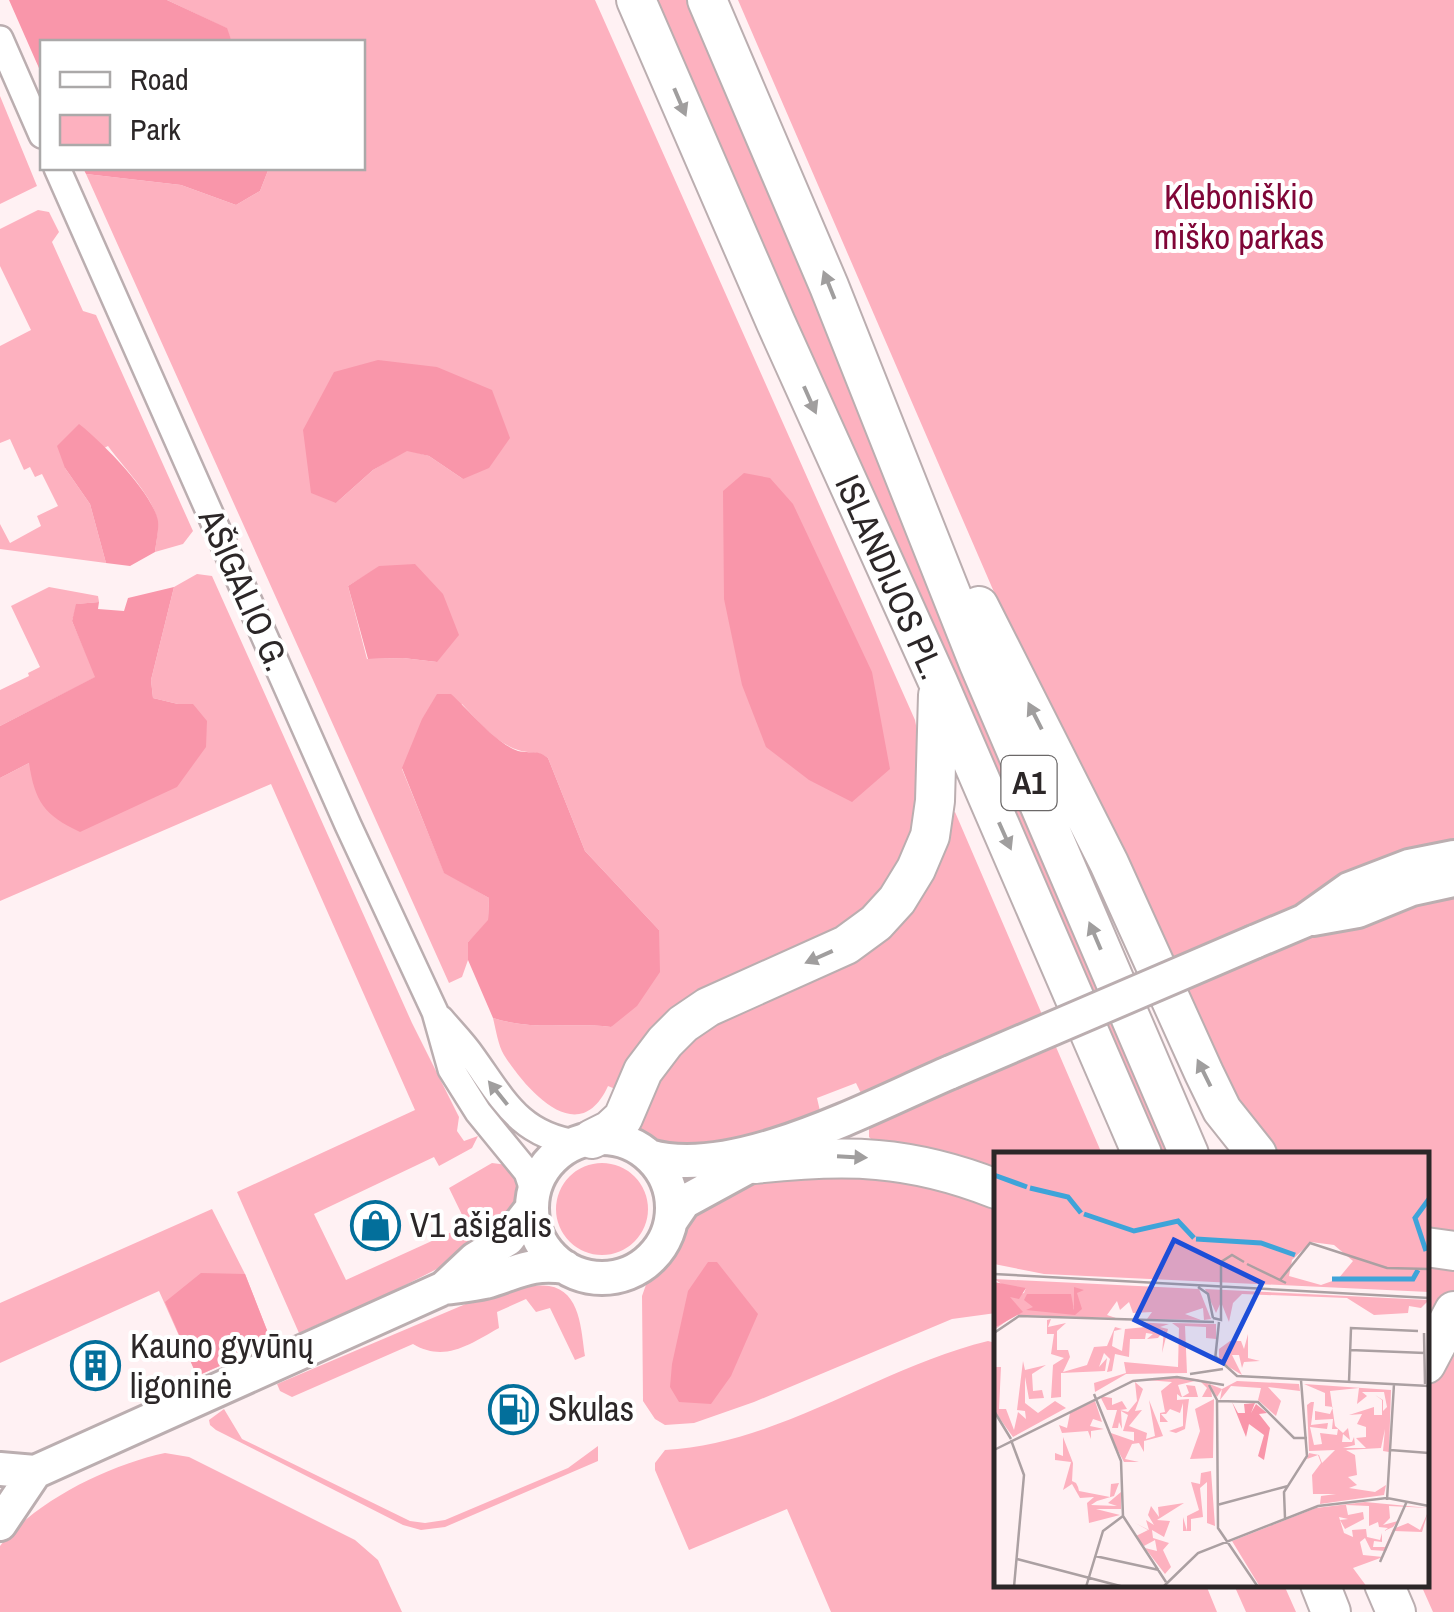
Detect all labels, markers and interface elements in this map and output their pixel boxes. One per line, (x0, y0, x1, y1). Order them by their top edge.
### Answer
legend (40, 40, 365, 170)
text: Road (130, 59, 189, 99)
one-way arrow (672, 87, 688, 117)
text: Park (130, 109, 181, 149)
park label: Kleboniškio miško parkas (1154, 173, 1324, 260)
one-way arrow (821, 270, 837, 300)
one-way arrow (802, 386, 819, 415)
street label: ISLANDIJOS PL. (825, 467, 956, 686)
street label: AŠIGALIO G. (188, 501, 301, 678)
one-way arrow (1027, 702, 1044, 731)
road number: A1 (1002, 756, 1056, 810)
one-way arrow (997, 821, 1013, 851)
one-way arrow (1087, 921, 1103, 951)
one-way arrow (804, 949, 834, 965)
one-way arrow (1196, 1058, 1213, 1087)
one-way arrow (488, 1081, 509, 1106)
one-way arrow (836, 1150, 868, 1166)
inset map (994, 1152, 1429, 1587)
shop icon: V1 ašigalis (349, 1199, 401, 1251)
place label: V1 ašigalis (410, 1201, 552, 1248)
place label: Kauno gyvūnų ligoninė (130, 1322, 314, 1409)
building icon: Kauno gyvūnų ligoninė (69, 1340, 121, 1392)
fuel station icon: Skulas (487, 1383, 539, 1435)
place label: Skulas (548, 1385, 634, 1432)

